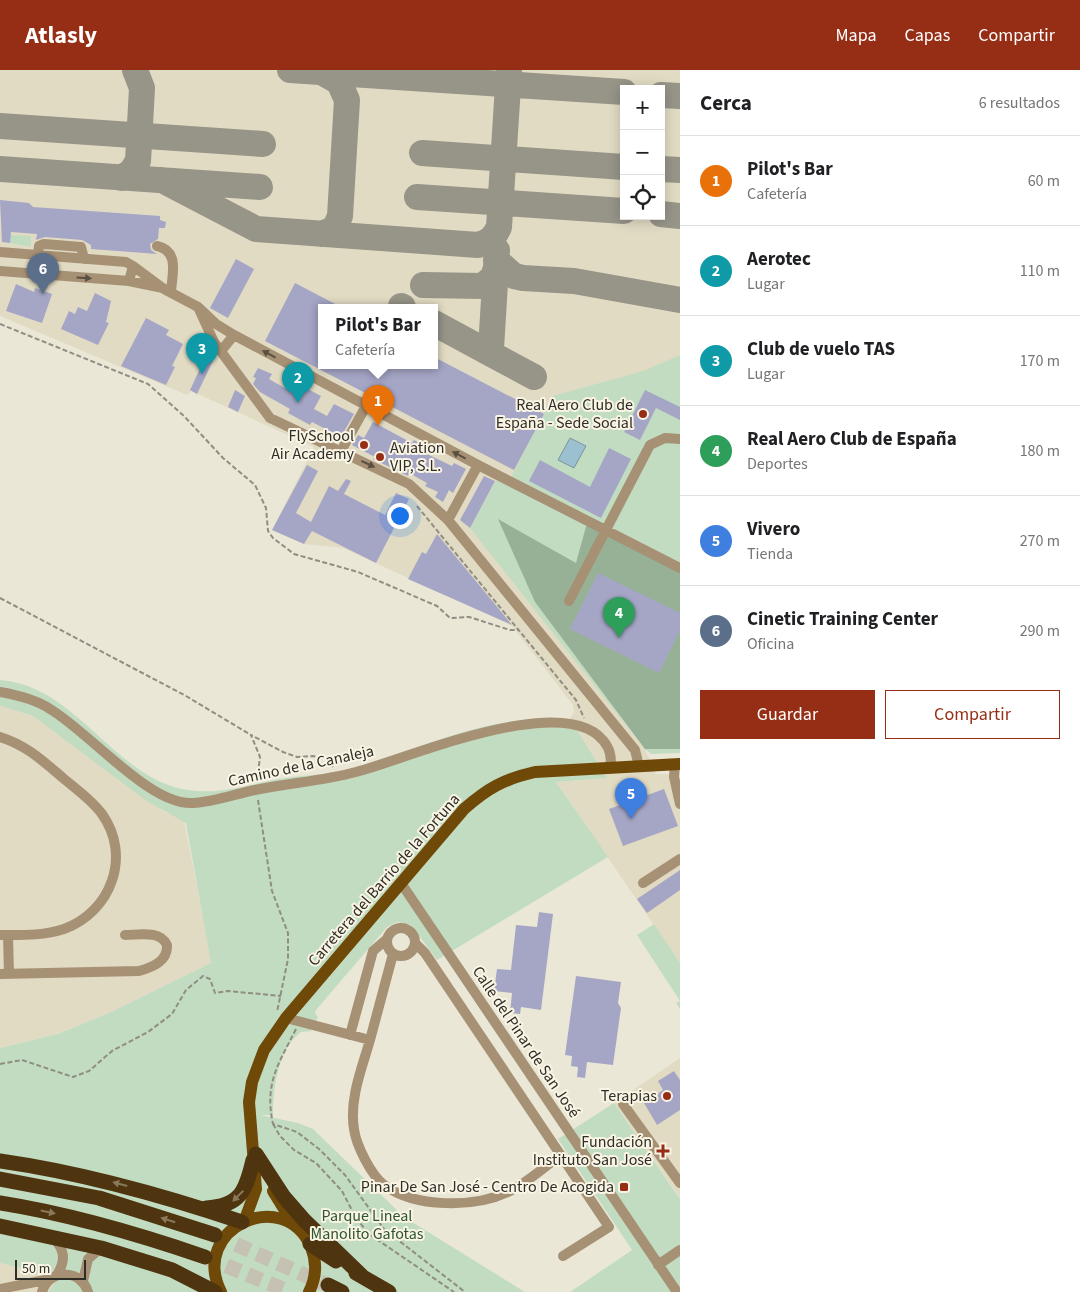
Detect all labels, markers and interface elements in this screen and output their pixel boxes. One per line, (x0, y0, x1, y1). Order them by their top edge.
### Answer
text: Atlasly (25, 18, 97, 53)
text: Mapa (836, 23, 877, 48)
text: Capas (905, 23, 950, 48)
text: Compartir (978, 23, 1055, 48)
map controls (620, 85, 665, 220)
button: + (620, 85, 665, 130)
text: Cerca (700, 88, 752, 118)
text: 6 resultados (979, 92, 1060, 114)
button: − (620, 130, 665, 175)
text: Pilot's Bar (747, 156, 833, 183)
text: 1 (712, 170, 720, 192)
text: 60 m (1028, 170, 1060, 192)
button: locate (620, 175, 665, 220)
text: Cafetería (747, 183, 807, 205)
text: Aerotec (747, 246, 811, 273)
pin: 6 (27, 253, 59, 294)
text: 2 (712, 260, 720, 282)
text: 110 m (1020, 260, 1060, 282)
text: Lugar (747, 273, 785, 295)
one-way arrow (76, 274, 92, 282)
popup (318, 304, 438, 369)
text: Pilot's Bar (335, 312, 421, 339)
pin: 3 (186, 333, 218, 374)
text: Club de vuelo TAS (747, 336, 895, 363)
text: Cafetería (335, 339, 395, 361)
one-way arrow (262, 350, 276, 358)
text: 3 (712, 350, 720, 372)
text: 170 m (1020, 350, 1060, 372)
pin: 2 (282, 362, 314, 403)
text: Lugar (747, 363, 785, 385)
pin: 1 (362, 385, 394, 426)
place label: Real Aero Club de España - Sede Social (496, 394, 633, 434)
marker: Real Aero Club de España - Sede Social (637, 408, 649, 420)
place label: FlySchool Air Academy (271, 425, 355, 465)
text: Real Aero Club de España (747, 426, 957, 453)
place label: Aviation VIP, S.L. (390, 437, 445, 477)
marker: FlySchool Air Academy (358, 439, 370, 451)
text: 4 (712, 440, 720, 462)
text: 180 m (1020, 440, 1060, 462)
marker: Aviation VIP, S.L. (374, 451, 386, 463)
one-way arrow (452, 451, 466, 459)
text: Deportes (747, 453, 808, 475)
one-way arrow (361, 461, 375, 469)
your location (387, 503, 413, 529)
text: Vivero (747, 516, 800, 543)
text: 5 (712, 530, 720, 552)
text: 270 m (1020, 530, 1060, 552)
text: Tienda (747, 543, 793, 565)
pin: 4 (603, 597, 635, 638)
text: Cinetic Training Center (747, 606, 938, 633)
text: 6 (712, 620, 720, 642)
text: 290 m (1020, 620, 1060, 642)
text: Oficina (747, 633, 794, 655)
button: Guardar (700, 690, 875, 739)
button: Compartir (885, 690, 1060, 739)
street label: Camino de la Canaleja (226, 740, 376, 792)
pin: 5 (615, 778, 647, 819)
street label: Carretera del Barrio de la Fortuna (303, 789, 465, 971)
street label: Calle del Pinar de San José (467, 962, 585, 1122)
place label: Terapias (601, 1085, 657, 1107)
marker: Terapias (661, 1090, 673, 1102)
place label: Fundación Instituto San José (533, 1131, 652, 1171)
marker: Fundación Instituto San José (656, 1144, 670, 1158)
place label: Pinar De San José - Centro De Acogida (361, 1176, 614, 1198)
one-way arrow (113, 1180, 128, 1188)
marker: Pinar De San José - Centro De Acogida (618, 1181, 630, 1193)
one-way arrow (232, 1190, 244, 1202)
park label: Parque Lineal Manolito Gafotas (311, 1205, 424, 1245)
one-way arrow (40, 1208, 55, 1216)
one-way arrow (161, 1216, 176, 1224)
scale bar (15, 1257, 86, 1280)
text: 50 m (22, 1259, 50, 1279)

